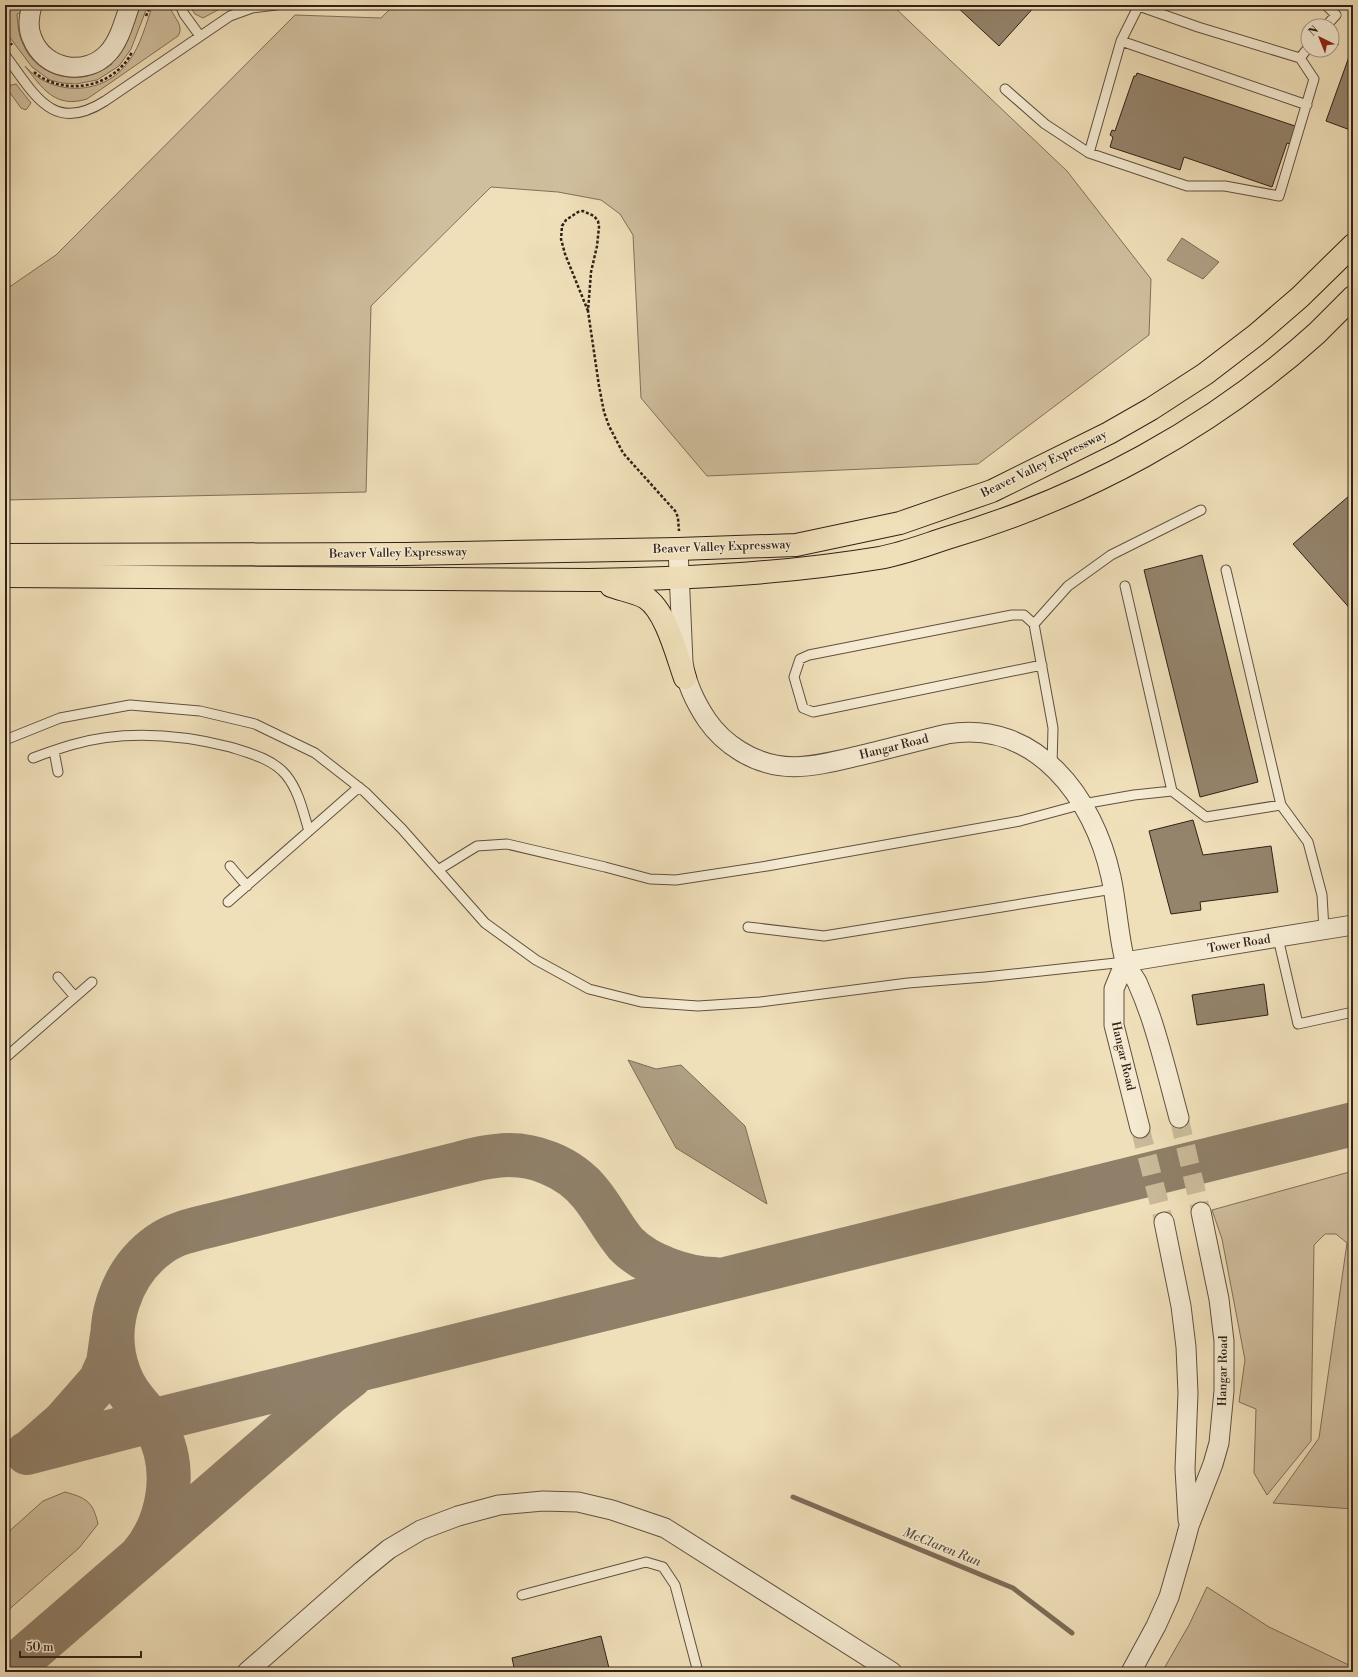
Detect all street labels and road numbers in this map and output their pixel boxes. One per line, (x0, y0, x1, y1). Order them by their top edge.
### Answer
street label: Beaver Valley Expressway (978, 427, 1110, 502)
street label: Beaver Valley Expressway (652, 537, 792, 557)
street label: Beaver Valley Expressway (328, 544, 467, 562)
street label: Hangar Road (858, 731, 930, 763)
street label: Tower Road (1206, 932, 1272, 956)
street label: Hangar Road (1108, 1020, 1138, 1092)
street label: Hangar Road (1215, 1335, 1231, 1406)

